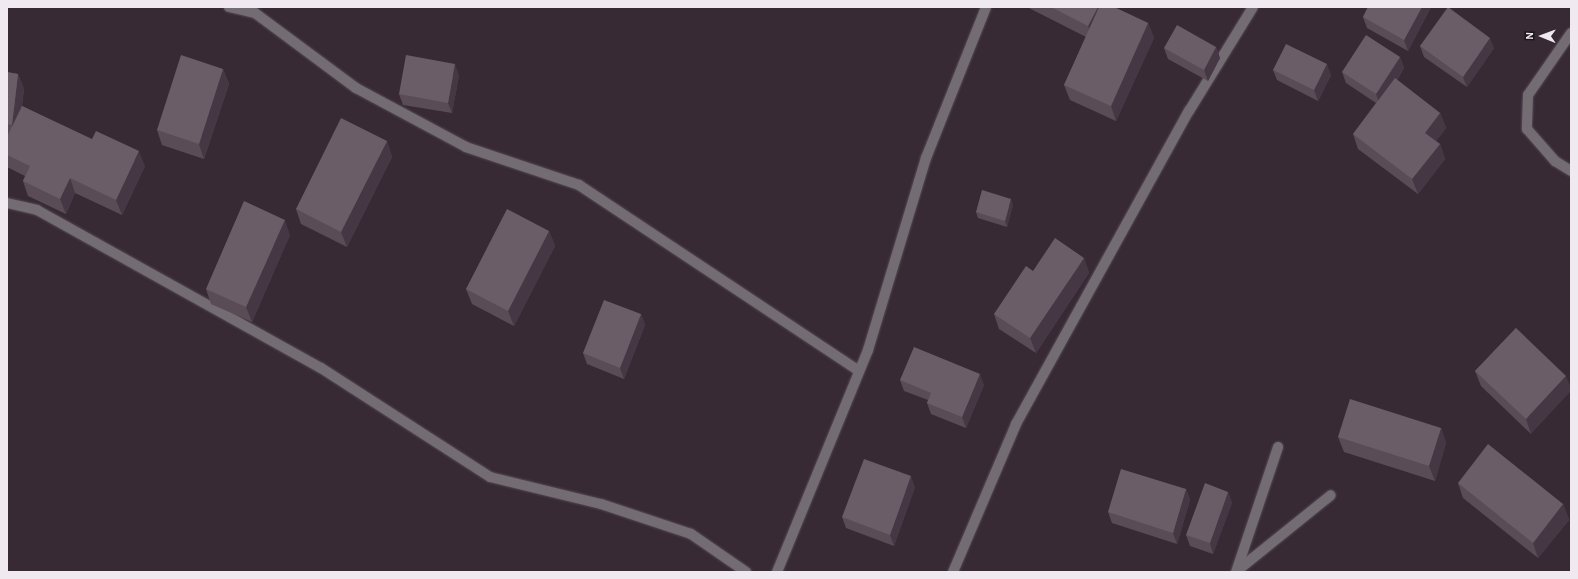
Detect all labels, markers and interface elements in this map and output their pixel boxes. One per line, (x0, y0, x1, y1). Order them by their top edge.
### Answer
north arrow (1522, 16, 1562, 56)
text: N (1524, 32, 1535, 40)

